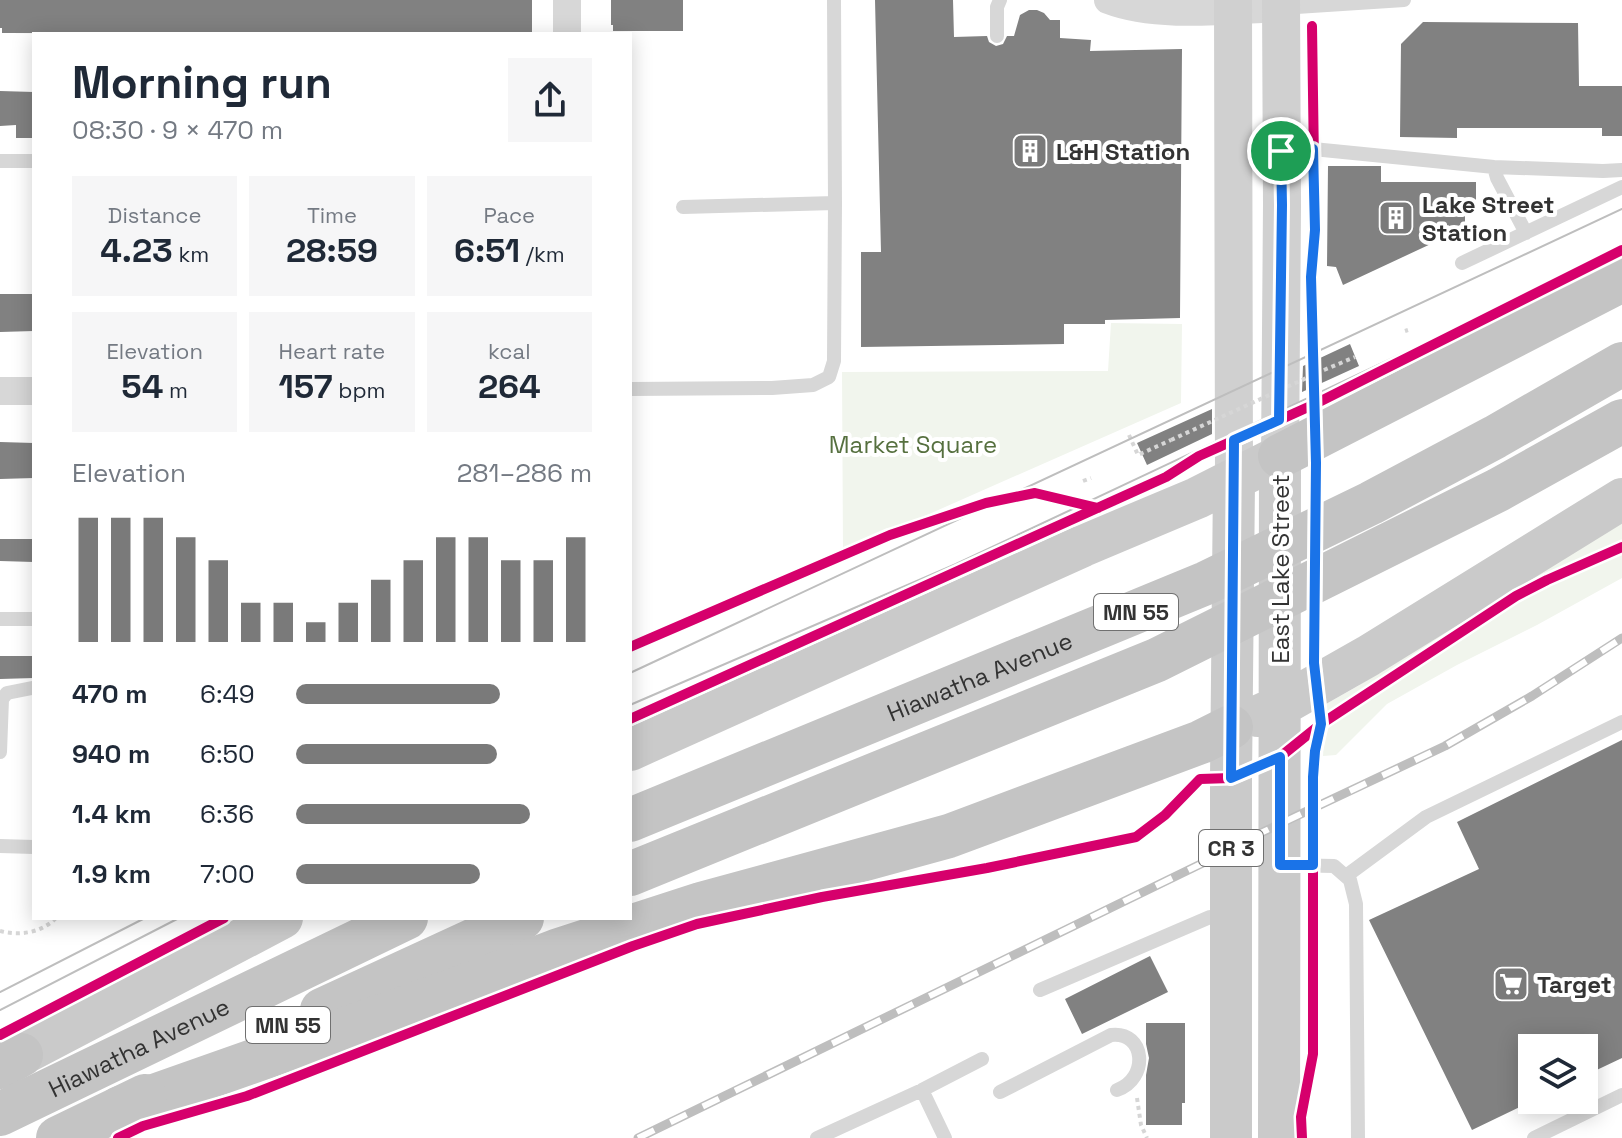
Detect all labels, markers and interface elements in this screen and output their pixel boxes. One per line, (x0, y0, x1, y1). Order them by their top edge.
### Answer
text: Morning run (72, 55, 332, 111)
button: share (508, 58, 592, 142)
text: 08:30 · 9 × 470 m (72, 113, 283, 147)
pin (1247, 117, 1315, 185)
icon: arrive (1259, 129, 1303, 173)
building icon: L&H Station (1011, 132, 1049, 170)
place label: L&H Station (1056, 136, 1190, 167)
place label: Lake Street Station (1422, 189, 1554, 248)
building icon: Lake Street Station (1377, 199, 1415, 237)
text: Distance (108, 201, 202, 229)
text: Time (307, 201, 357, 229)
text: Pace (484, 201, 535, 229)
text: 4.23 (100, 229, 173, 272)
text: 28:59 (286, 229, 378, 272)
text: 6:51 (454, 229, 520, 272)
text: km (173, 240, 209, 268)
text: /km (520, 240, 565, 268)
text: Elevation (106, 337, 203, 365)
text: Heart rate (279, 337, 385, 365)
text: kcal (488, 337, 531, 365)
text: 54 (121, 365, 163, 408)
text: 157 (278, 365, 333, 408)
text: 264 (478, 365, 541, 408)
text: m (163, 376, 188, 404)
text: bpm (333, 376, 386, 404)
park label: Market Square (829, 429, 997, 460)
text: Elevation (72, 456, 186, 490)
text: 281–286 m (457, 456, 592, 490)
street label: East Lake Street (1265, 474, 1296, 664)
road number: MN 55 (1094, 594, 1178, 630)
street label: Hiawatha Avenue (882, 624, 1077, 728)
text: 470 m (72, 677, 147, 711)
text: 6:49 (200, 677, 255, 711)
text: 940 m (72, 737, 150, 771)
text: 6:50 (200, 737, 255, 771)
text: 1.4 km (72, 797, 152, 831)
text: 6:36 (200, 797, 254, 831)
road number: CR 3 (1199, 830, 1263, 866)
text: 1.9 km (72, 857, 151, 891)
text: 7:00 (200, 857, 255, 891)
supermarket icon: Target (1492, 965, 1530, 1003)
place label: Target (1537, 969, 1612, 1000)
street label: Hiawatha Avenue (43, 990, 234, 1104)
road number: MN 55 (246, 1007, 330, 1043)
map controls (1518, 1034, 1598, 1114)
button: layers (1518, 1034, 1598, 1114)

